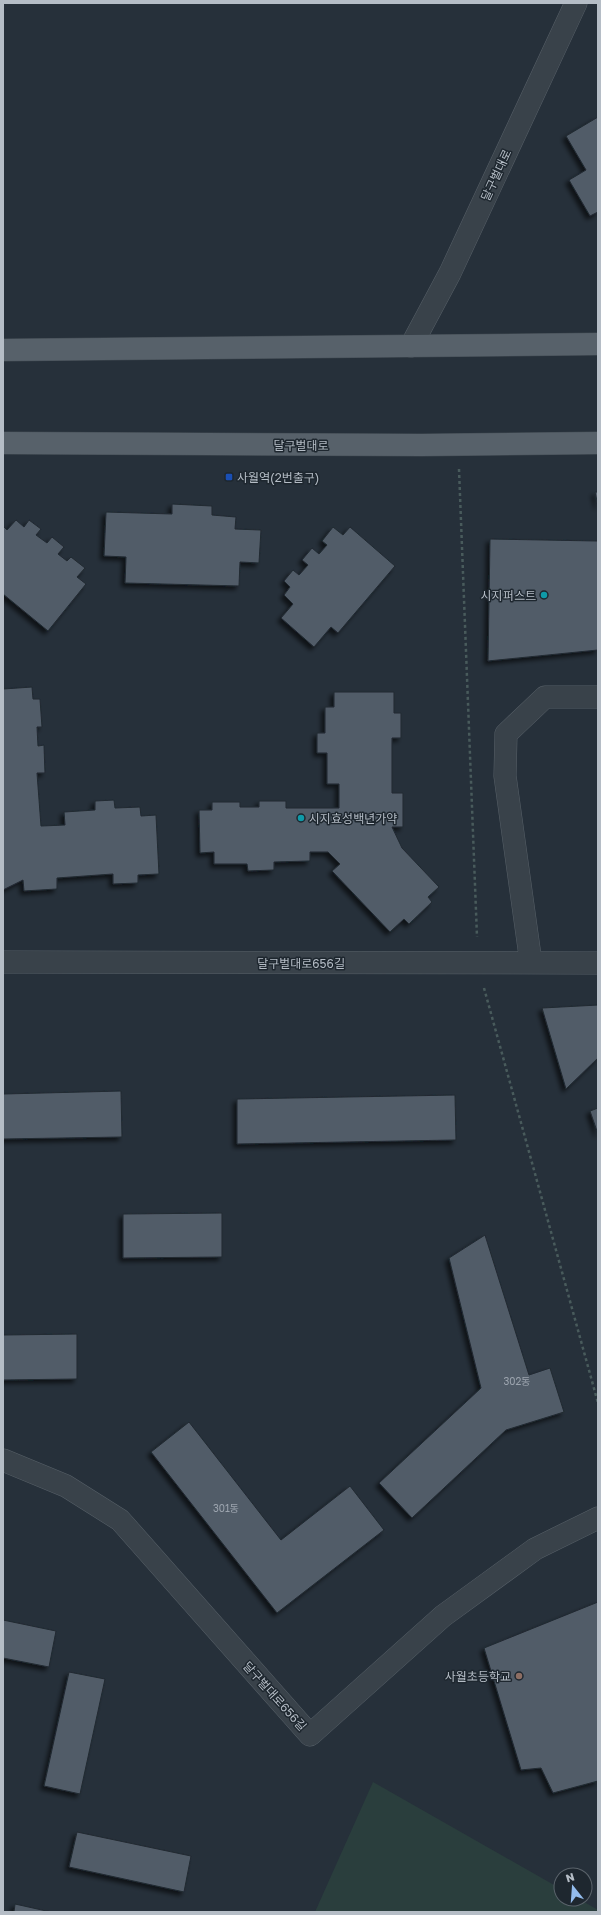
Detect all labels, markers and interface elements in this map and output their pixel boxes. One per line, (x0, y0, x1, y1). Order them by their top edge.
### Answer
street label: 달구벌대로 (478, 147, 514, 203)
street label: 달구벌대로 (273, 438, 329, 453)
place label: 사월역(2번출구) (237, 470, 319, 485)
marker: 사월역(2번출구) (224, 472, 234, 482)
place label: 시지퍼스트 (481, 588, 536, 603)
marker: 시지퍼스트 (539, 590, 549, 600)
place label: 시지효성백년가약 (309, 811, 397, 826)
marker: 시지효성백년가약 (296, 813, 306, 823)
street label: 달구벌대로656길 (257, 956, 345, 971)
house number: 302동 (503, 1375, 531, 1387)
house number: 301동 (213, 1502, 239, 1514)
street label: 달구벌대로656길 (240, 1658, 310, 1734)
place label: 사월초등학교 (445, 1669, 511, 1684)
marker: 사월초등학교 (514, 1671, 524, 1681)
north arrow (553, 1867, 593, 1907)
text: N (564, 1870, 576, 1884)

